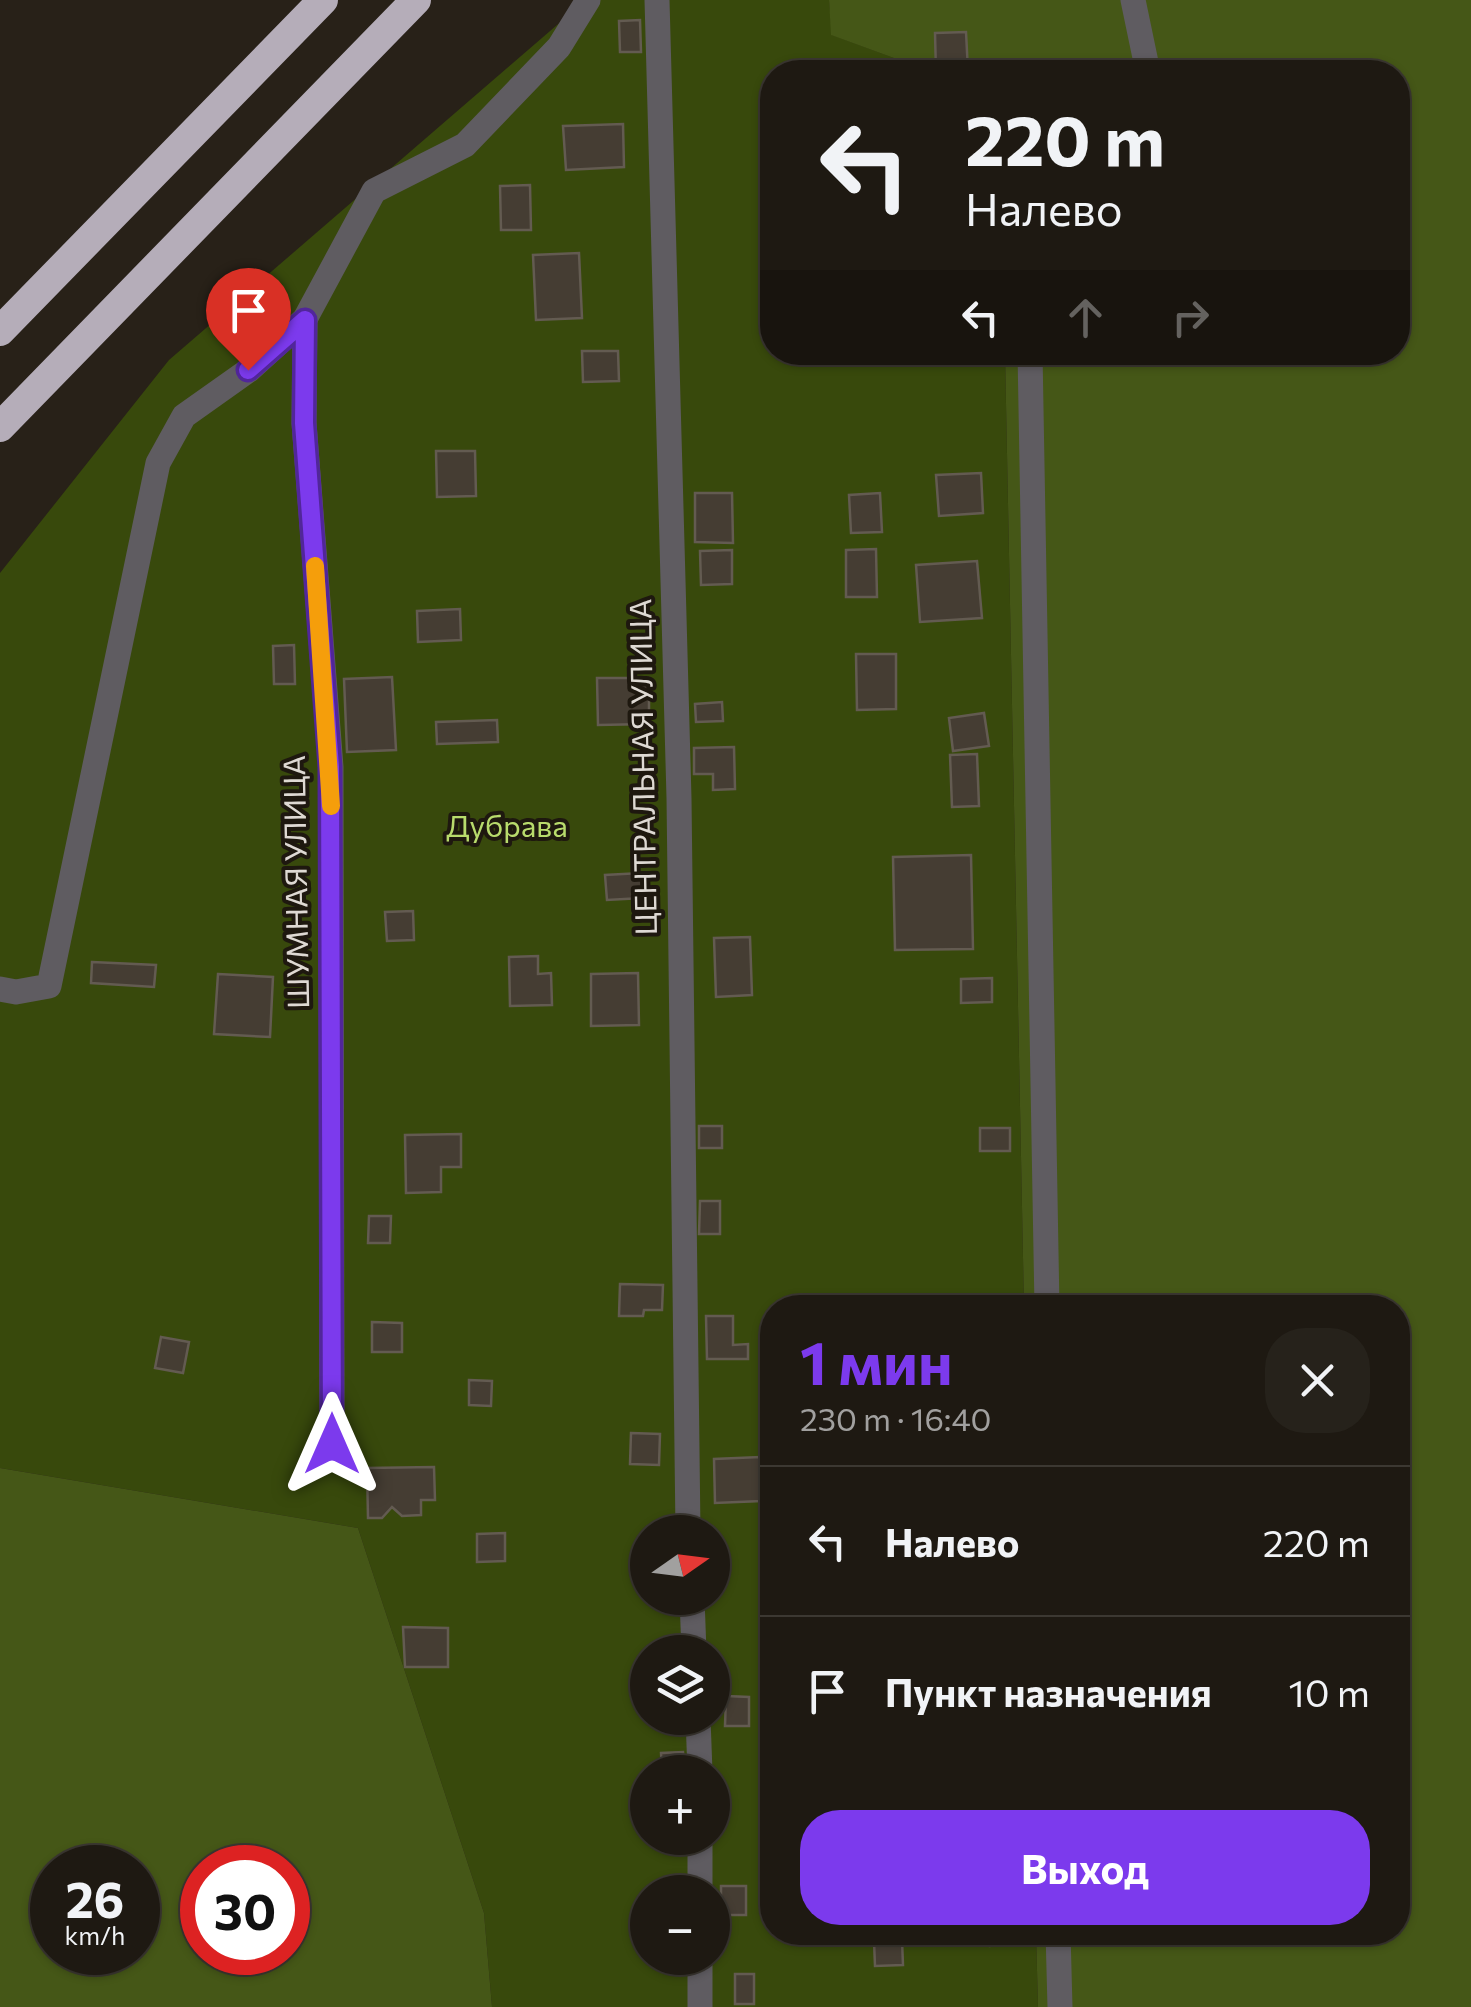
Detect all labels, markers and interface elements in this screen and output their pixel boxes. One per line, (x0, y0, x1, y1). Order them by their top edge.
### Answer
text: 220 m (965, 95, 1165, 180)
icon: left (800, 100, 930, 230)
text: Налево (965, 180, 1123, 235)
pin (206, 268, 291, 371)
icon: arrive (221, 283, 276, 338)
icon: left (953, 290, 1008, 345)
icon: ahead (1058, 290, 1113, 345)
icon: right (1163, 290, 1218, 345)
street label: ЦЕНТРАЛЬНАЯ УЛИЦА (620, 598, 663, 936)
street label: ШУМНАЯ УЛИЦА (274, 755, 315, 1009)
park label: Дубрава (446, 806, 568, 843)
text: 1 мин (800, 1324, 953, 1397)
button: close (1265, 1328, 1370, 1433)
position arrow (280, 1392, 384, 1496)
text: 230 m · 16:40 (800, 1398, 991, 1438)
icon: left (800, 1514, 855, 1569)
north arrow (630, 1515, 730, 1615)
map controls (630, 1515, 730, 1975)
text: Налево (885, 1518, 1019, 1565)
text: 220 m (1263, 1518, 1370, 1565)
button: layers (630, 1635, 730, 1735)
icon: arrive (800, 1664, 855, 1719)
text: Пункт назначения (885, 1668, 1212, 1715)
text: 10 m (1289, 1668, 1370, 1715)
button: + (630, 1755, 730, 1855)
button: Выход (800, 1810, 1370, 1925)
speed limit sign: 30 (180, 1845, 310, 1975)
text: 26 (65, 1867, 124, 1928)
button: − (630, 1875, 730, 1975)
text: km/h (65, 1920, 125, 1950)

